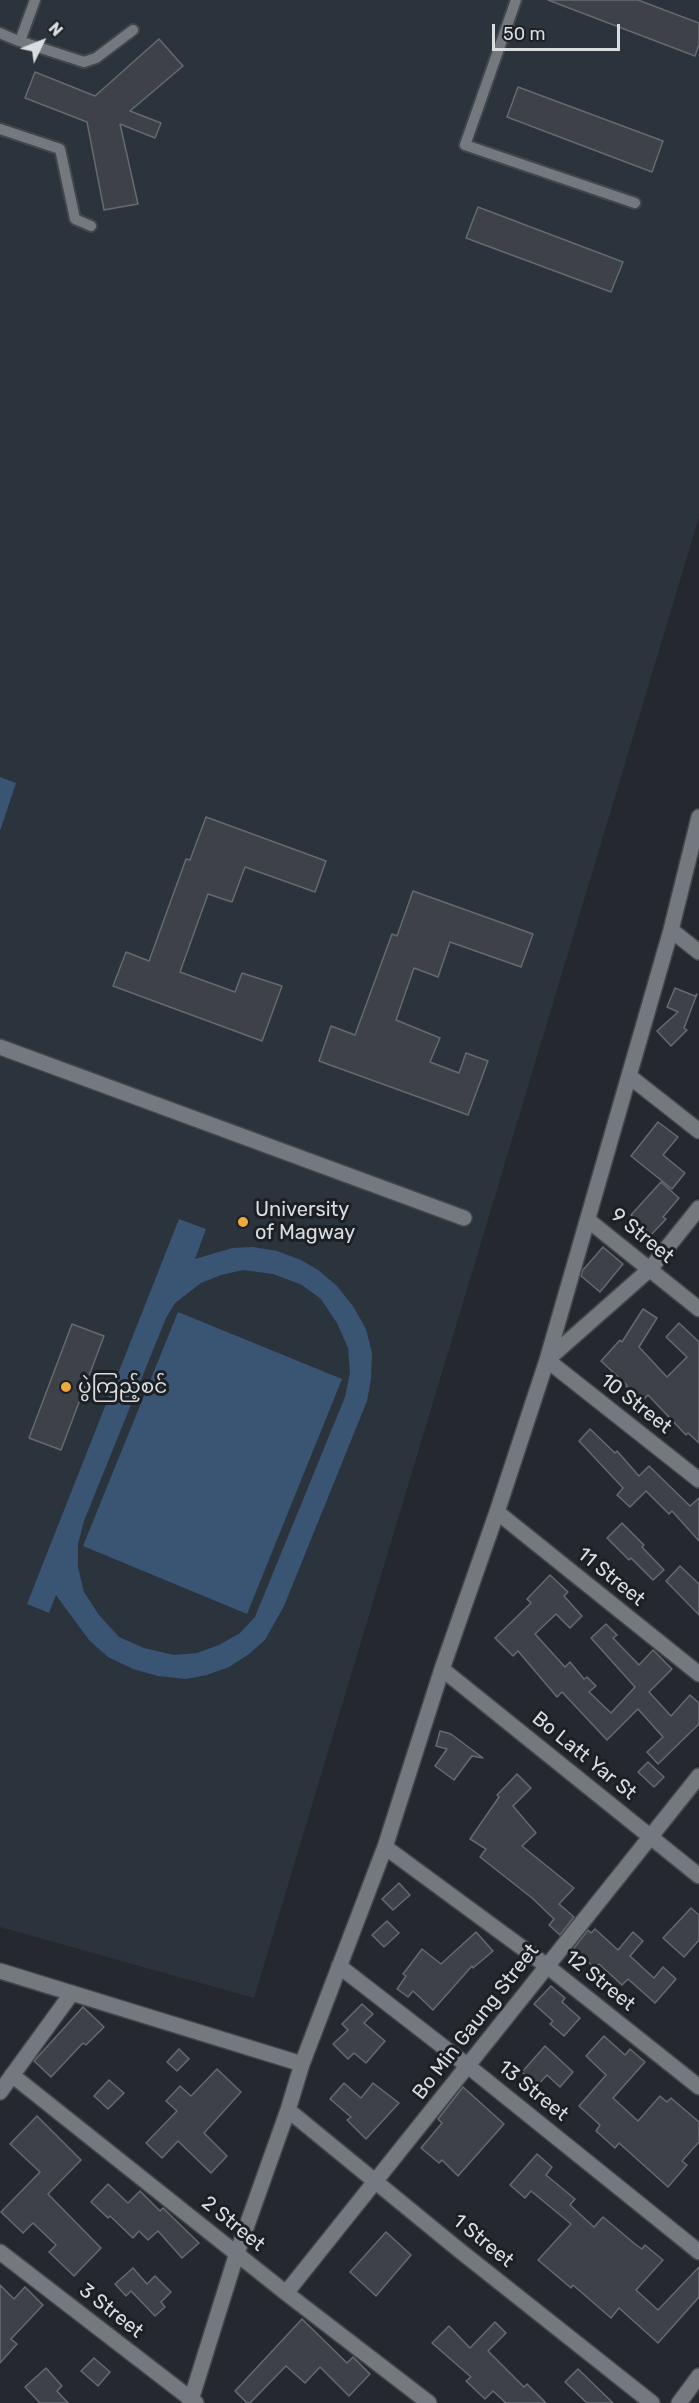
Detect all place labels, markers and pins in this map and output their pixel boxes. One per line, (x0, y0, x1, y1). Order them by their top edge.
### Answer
place label: University of Magway (255, 1198, 355, 1245)
marker: University of Magway (236, 1215, 250, 1229)
place label: ပွဲကြည့်စင် (78, 1375, 167, 1399)
marker: ပွဲကြည့်စင် (59, 1380, 73, 1394)

